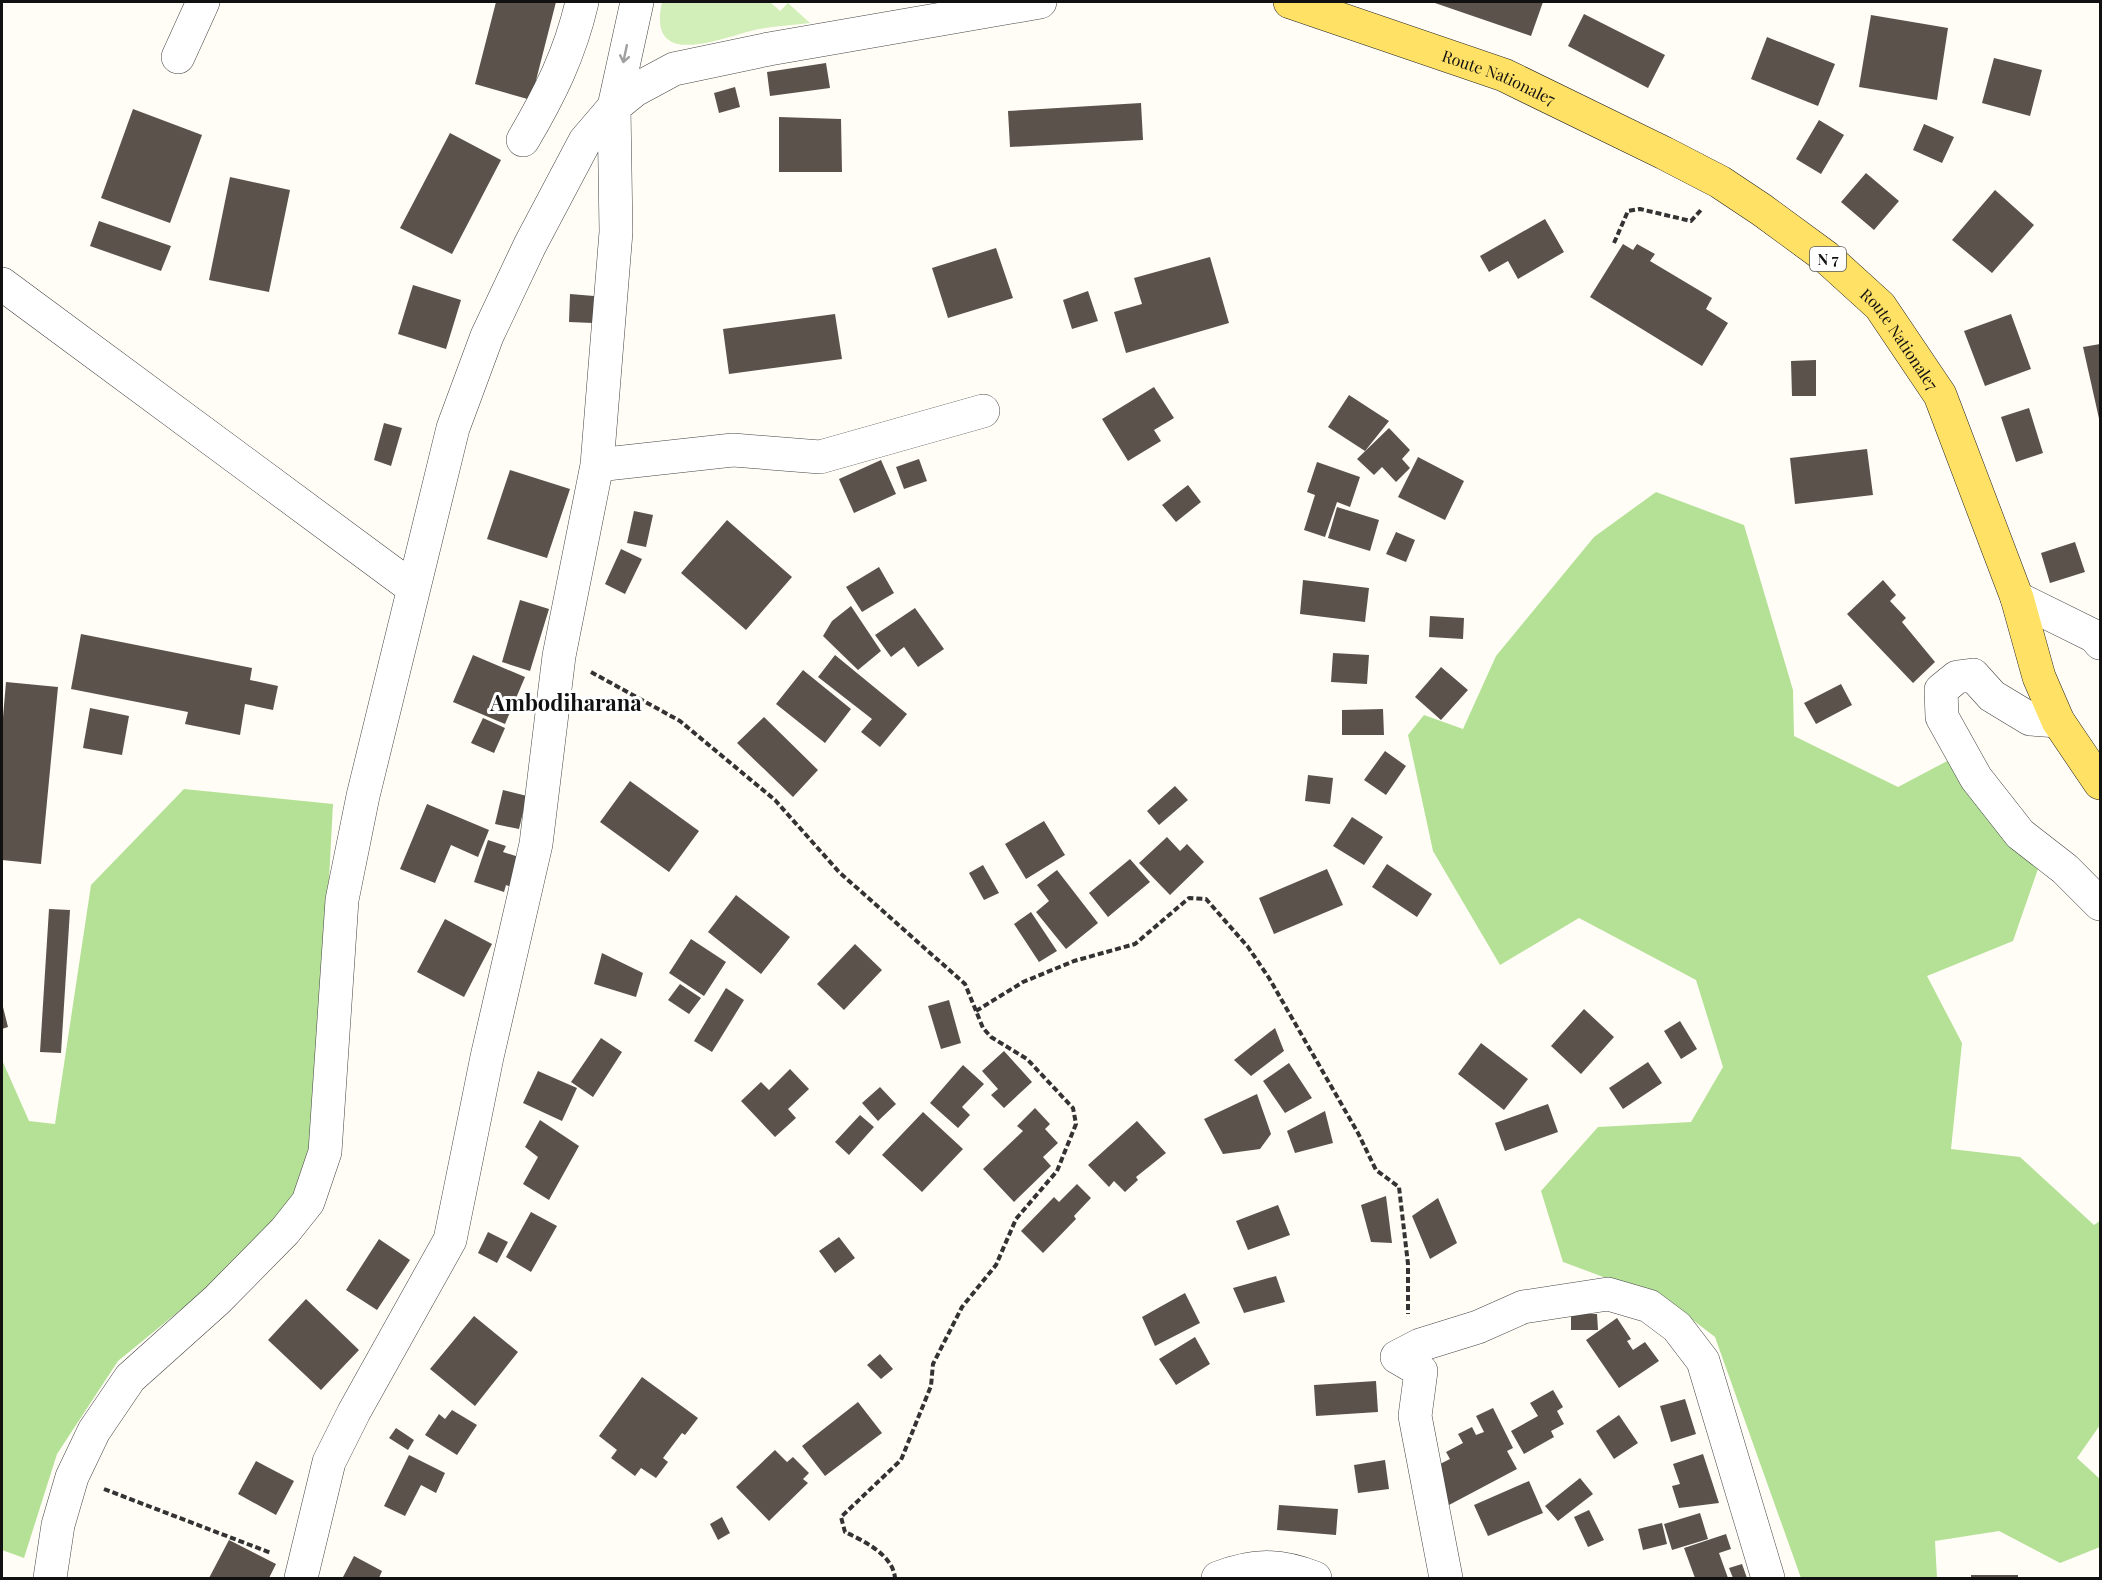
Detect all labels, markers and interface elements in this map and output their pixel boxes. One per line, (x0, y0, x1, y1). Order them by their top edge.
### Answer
one-way arrow (619, 44, 631, 63)
street label: Route Nationale7 (1440, 44, 1560, 109)
road number: N 7 (1810, 247, 1846, 271)
street label: Route Nationale7 (1856, 283, 1944, 394)
district label: Ambodiharana (489, 687, 642, 717)

